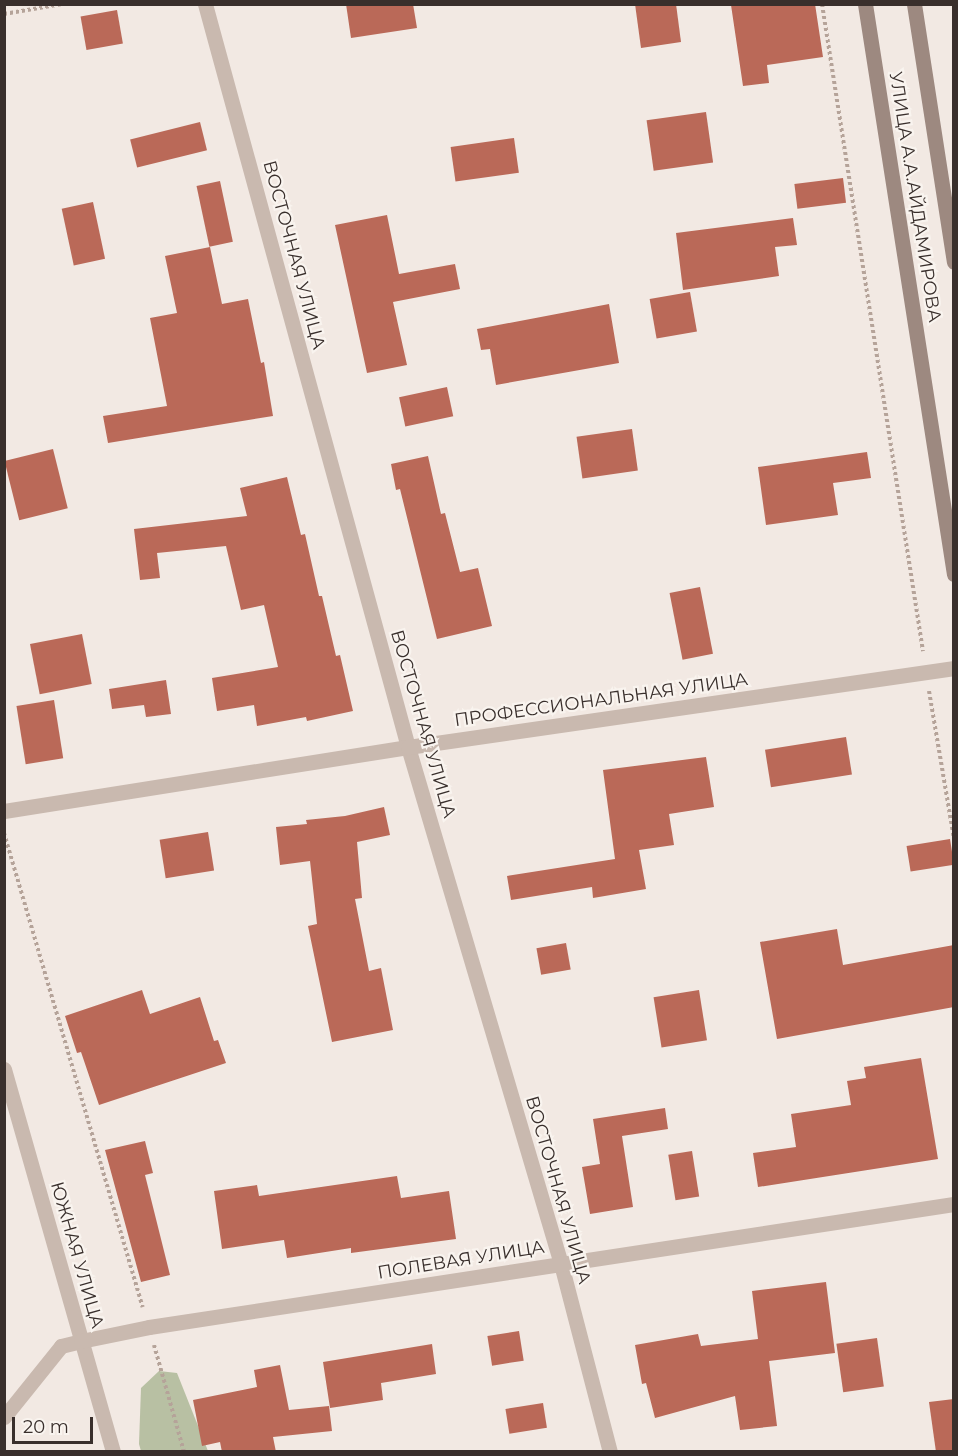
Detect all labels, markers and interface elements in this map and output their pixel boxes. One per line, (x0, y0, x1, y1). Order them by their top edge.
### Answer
street label: УЛИЦА А.А.АЙДАМИРОВА (885, 70, 945, 324)
street label: ВОСТОЧНАЯ УЛИЦА (258, 158, 330, 352)
street label: ВОСТОЧНАЯ УЛИЦА (386, 628, 460, 820)
street label: ПРОФЕССИОНАЛЬНАЯ УЛИЦА (453, 669, 749, 731)
street label: ВОСТОЧНАЯ УЛИЦА (521, 1094, 595, 1286)
street label: ЮЖНАЯ УЛИЦА (46, 1179, 108, 1331)
street label: ПОЛЕВАЯ УЛИЦА (376, 1236, 546, 1284)
scale bar (15, 1405, 96, 1443)
text: 20 m (23, 1416, 69, 1438)

